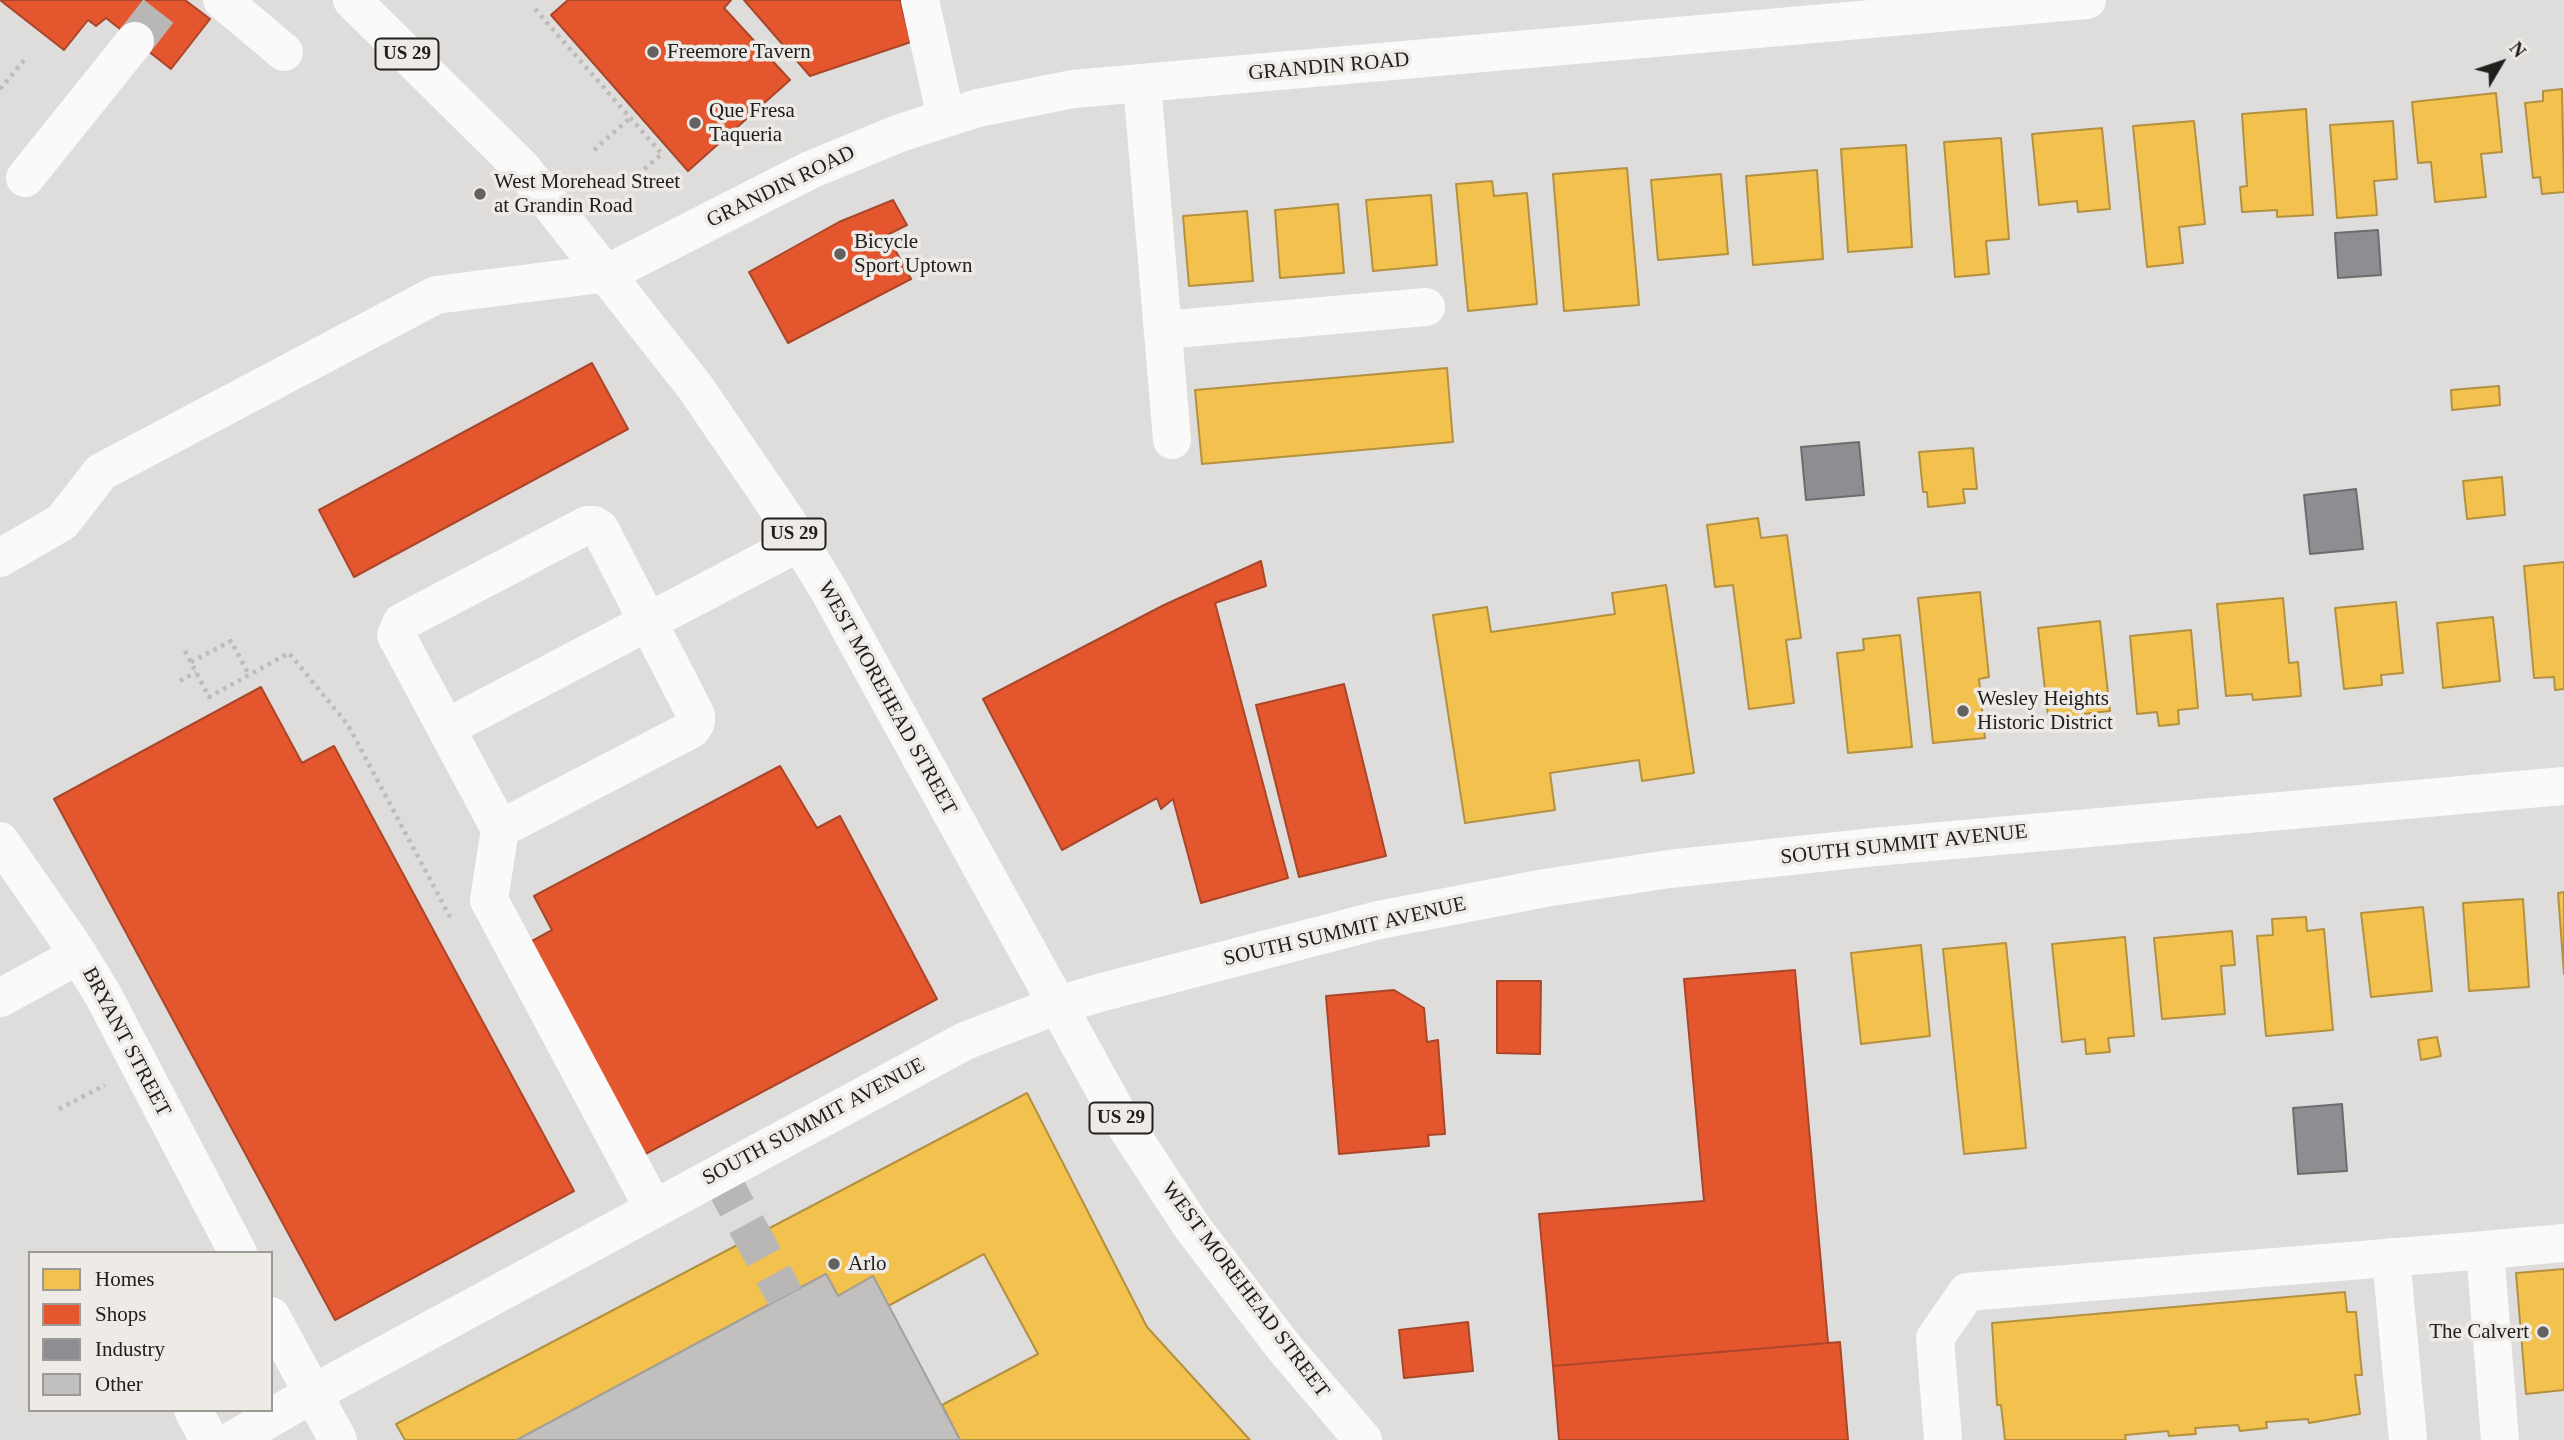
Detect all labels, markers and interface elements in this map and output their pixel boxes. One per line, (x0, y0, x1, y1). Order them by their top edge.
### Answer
north arrow (2466, 28, 2536, 98)
road number: US 29 (376, 38, 438, 70)
text: N (2505, 38, 2530, 61)
place label: Freemore Tavern (667, 39, 811, 65)
marker: Freemore Tavern (645, 44, 661, 60)
street label: GRANDIN ROAD (1247, 47, 1411, 87)
place label: Que Fresa Taqueria (709, 98, 795, 148)
marker: Que Fresa Taqueria (687, 115, 703, 131)
street label: GRANDIN ROAD (703, 140, 859, 234)
place label: West Morehead Street at Grandin Road (494, 169, 680, 219)
marker: West Morehead Street at Grandin Road (472, 186, 488, 202)
place label: Bicycle Sport Uptown (854, 229, 972, 279)
marker: Bicycle Sport Uptown (832, 246, 848, 262)
road number: US 29 (762, 519, 826, 550)
street label: WEST MOREHEAD STREET (812, 577, 962, 819)
place label: Wesley Heights Historic District (1977, 686, 2113, 736)
marker: Wesley Heights Historic District (1955, 703, 1971, 719)
street label: SOUTH SUMMIT AVENUE (1779, 820, 2029, 870)
street label: SOUTH SUMMIT AVENUE (1221, 892, 1469, 972)
street label: BRYANT STREET (76, 963, 176, 1121)
street label: SOUTH SUMMIT AVENUE (699, 1053, 929, 1191)
road number: US 29 (1090, 1102, 1152, 1134)
street label: WEST MOREHEAD STREET (1156, 1177, 1334, 1403)
legend (28, 1251, 273, 1412)
place label: Arlo (848, 1251, 886, 1277)
marker: Arlo (826, 1256, 842, 1272)
text: Homes (95, 1267, 155, 1291)
text: Shops (95, 1302, 146, 1326)
place label: The Calvert (2429, 1319, 2529, 1345)
marker: The Calvert (2535, 1324, 2551, 1340)
text: Industry (95, 1337, 165, 1361)
text: Other (95, 1372, 143, 1396)

